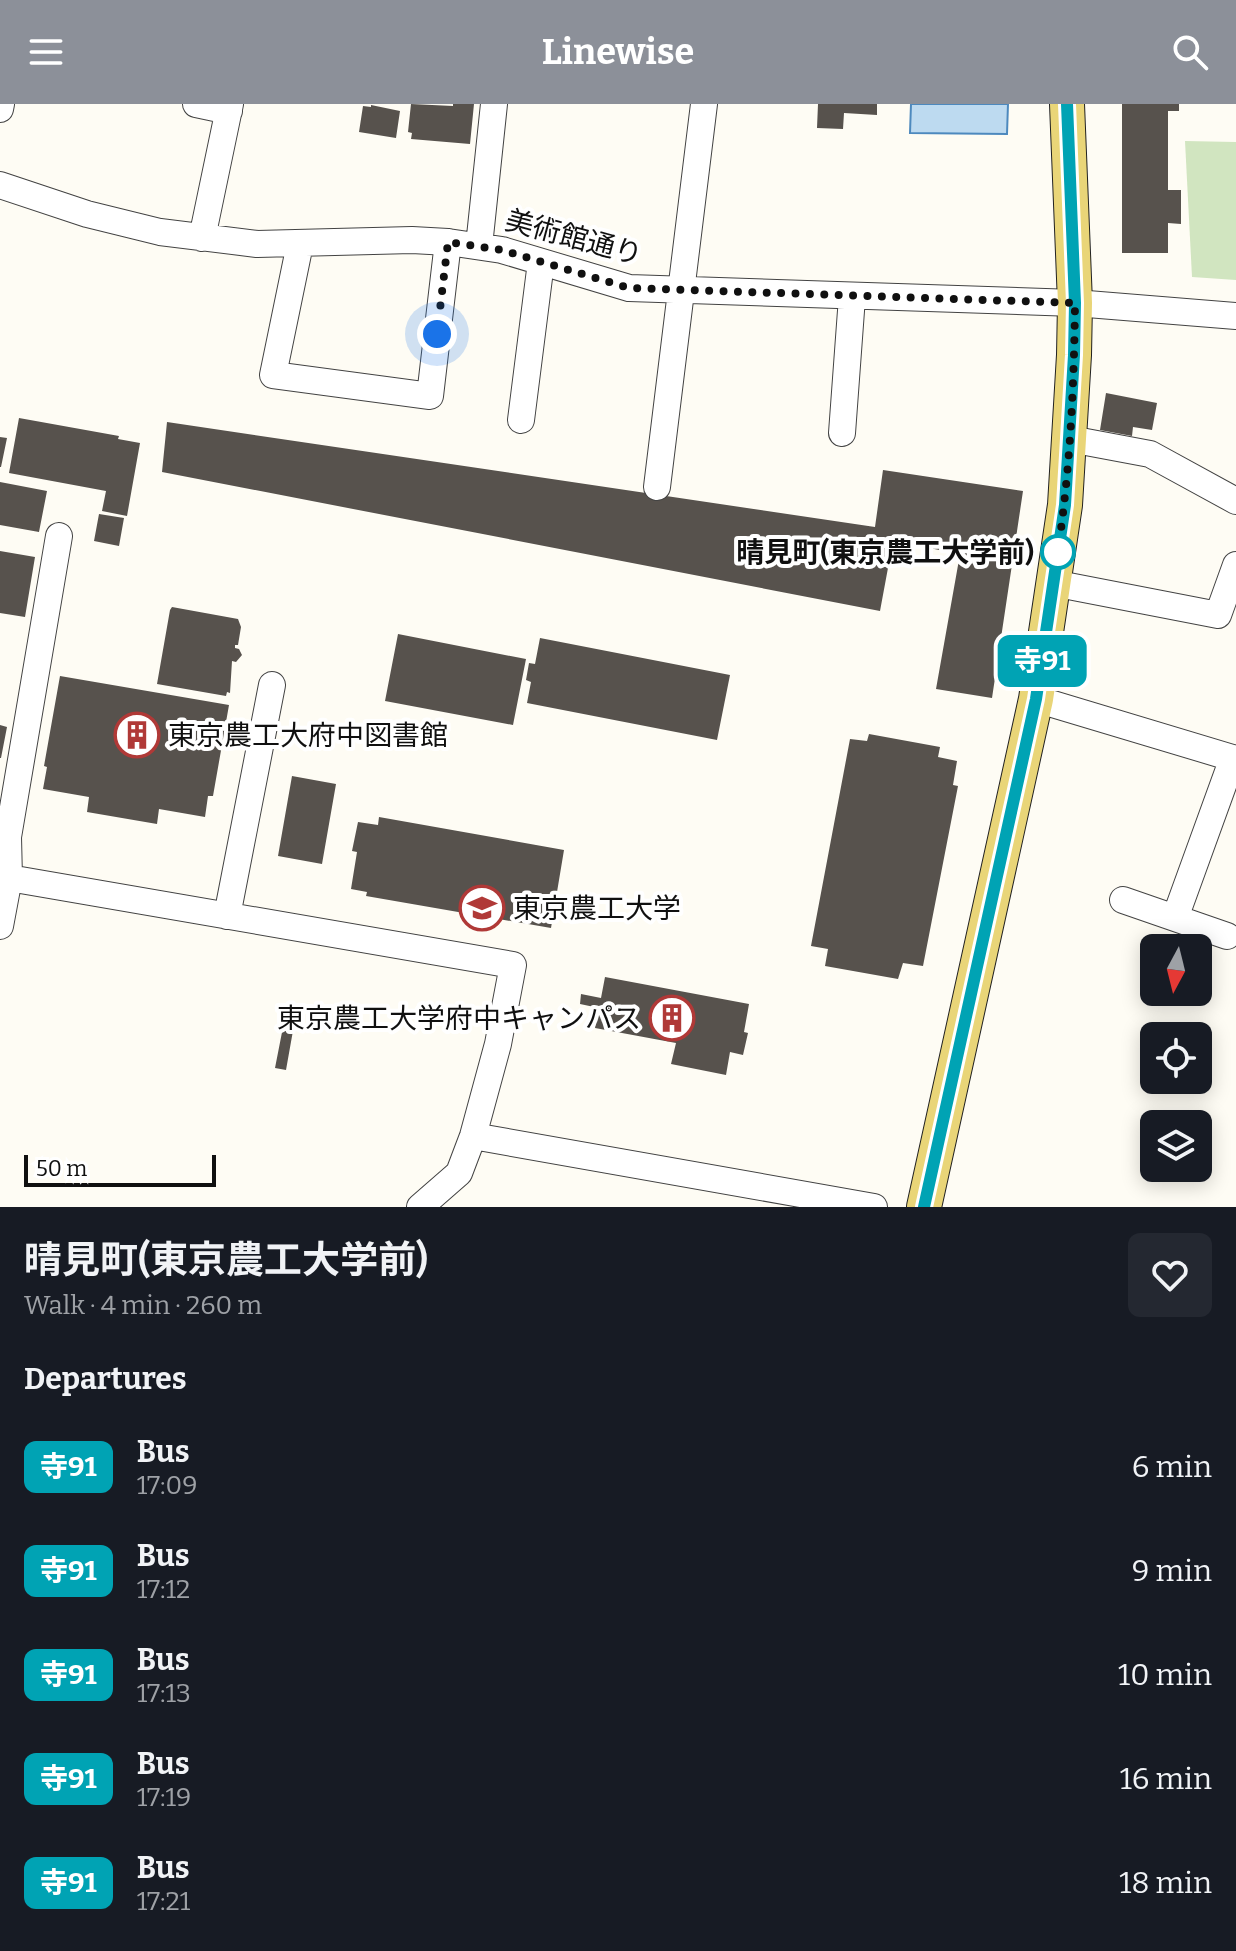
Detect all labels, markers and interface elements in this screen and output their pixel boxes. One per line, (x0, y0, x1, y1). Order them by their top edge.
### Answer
icon: menu (24, 30, 68, 74)
text: Linewise (542, 30, 694, 74)
icon: search (1168, 30, 1212, 74)
street label: 美術館通り (502, 203, 646, 272)
your location (417, 314, 457, 354)
marker: 晴見町(東京農工大学前) (1041, 535, 1075, 569)
place label: 晴見町(東京農工大学前) (736, 536, 1034, 569)
line badge: 寺91 (996, 635, 1088, 687)
text: 寺91 (1014, 644, 1070, 677)
building icon: 東京農工大府中図書館 (113, 711, 161, 759)
place label: 東京農工大府中図書館 (168, 719, 448, 752)
school or university icon: 東京農工大学 (458, 884, 506, 932)
place label: 東京農工大学 (513, 892, 681, 925)
north arrow (1140, 934, 1212, 1006)
map controls (1140, 934, 1212, 1182)
building icon: 東京農工大学府中キャンパス (648, 994, 696, 1042)
place label: 東京農工大学府中キャンパス (277, 1002, 641, 1035)
button: locate (1140, 1022, 1212, 1094)
button: layers (1140, 1110, 1212, 1182)
scale bar (24, 1151, 216, 1187)
text: 50 m (36, 1155, 87, 1182)
button: heart (1128, 1233, 1212, 1317)
text: 晴見町(東京農工大学前) (24, 1237, 428, 1283)
text: Walk · 4 min · 260 m (24, 1290, 262, 1321)
text: Departures (24, 1361, 187, 1397)
text: Bus (137, 1434, 190, 1470)
text: 6 min (1132, 1449, 1212, 1485)
text: 寺91 (40, 1450, 97, 1483)
text: 17:09 (137, 1470, 197, 1501)
text: Bus (137, 1538, 190, 1574)
text: 9 min (1132, 1553, 1212, 1589)
text: 寺91 (40, 1554, 97, 1587)
text: 17:12 (137, 1574, 190, 1605)
text: Bus (137, 1642, 190, 1678)
text: 10 min (1118, 1657, 1212, 1693)
text: 寺91 (40, 1658, 97, 1691)
text: 17:13 (137, 1678, 191, 1709)
text: Bus (137, 1746, 190, 1782)
text: 16 min (1120, 1761, 1212, 1797)
text: 寺91 (40, 1762, 97, 1795)
text: 17:19 (137, 1782, 191, 1813)
text: Bus (137, 1850, 190, 1886)
text: 18 min (1119, 1865, 1212, 1901)
text: 寺91 (40, 1866, 97, 1899)
text: 17:21 (137, 1886, 190, 1917)

